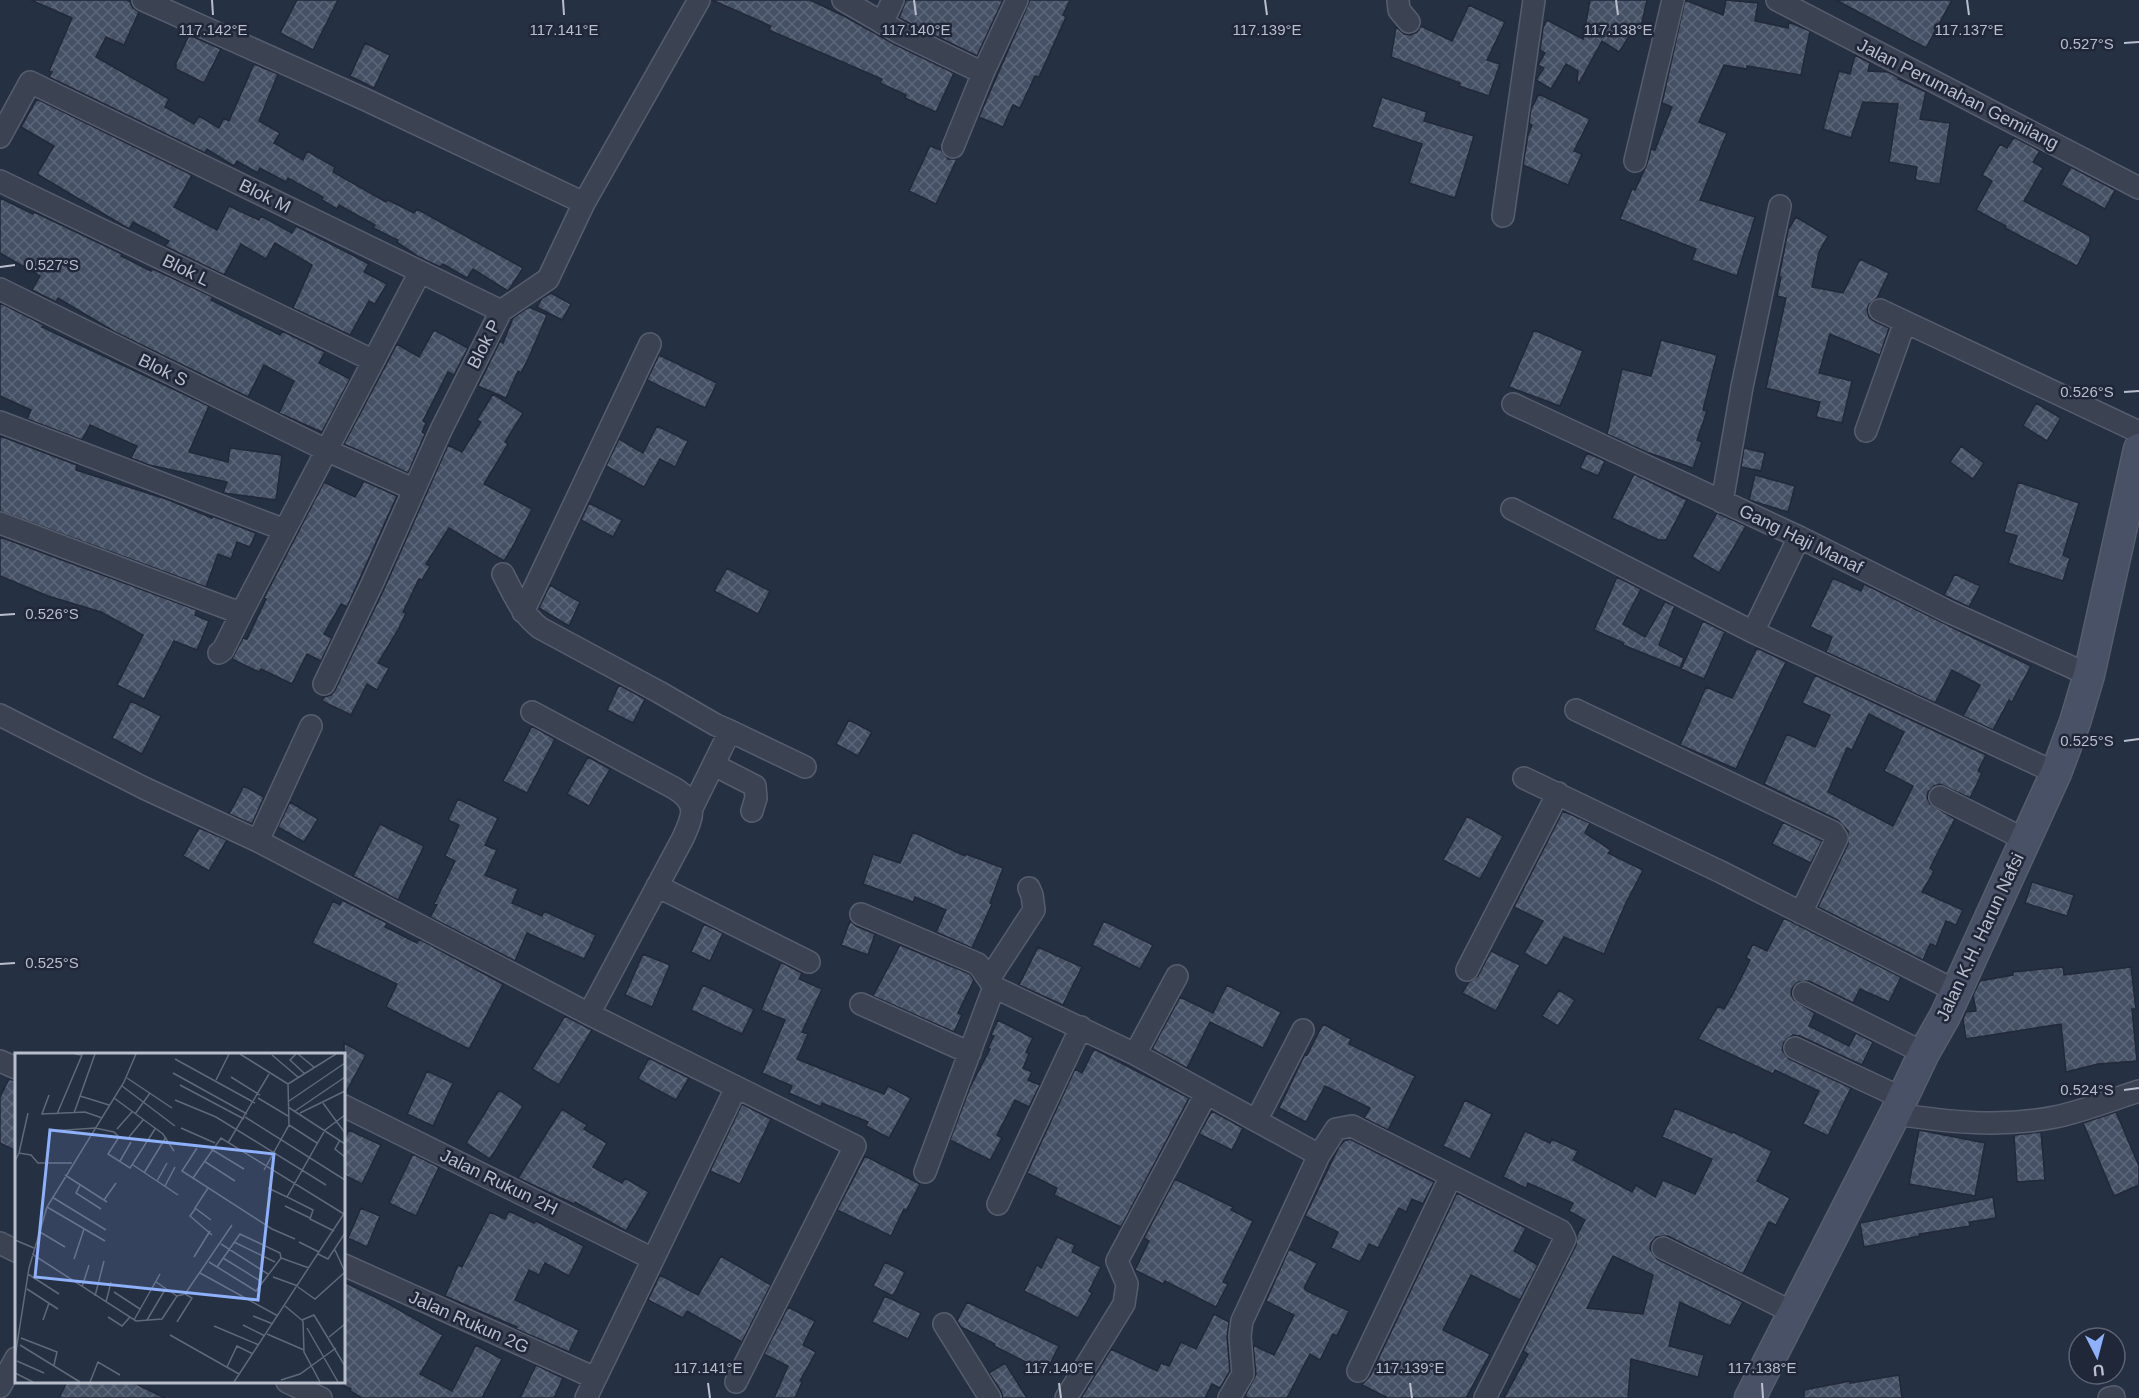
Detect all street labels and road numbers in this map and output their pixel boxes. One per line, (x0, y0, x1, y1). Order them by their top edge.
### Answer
street label: Jalan Perumahan Gemilang (1854, 34, 2062, 154)
street label: Blok M (236, 175, 294, 217)
street label: Blok L (159, 250, 213, 290)
street label: Blok P (463, 316, 505, 372)
street label: Blok S (135, 350, 191, 390)
street label: Gang Haji Manaf (1736, 500, 1867, 578)
street label: Jalan K.H. Harun Nafsi (1932, 850, 2028, 1024)
street label: Jalan Rukun 2H (437, 1145, 561, 1219)
street label: Jalan Rukun 2G (406, 1287, 532, 1357)

